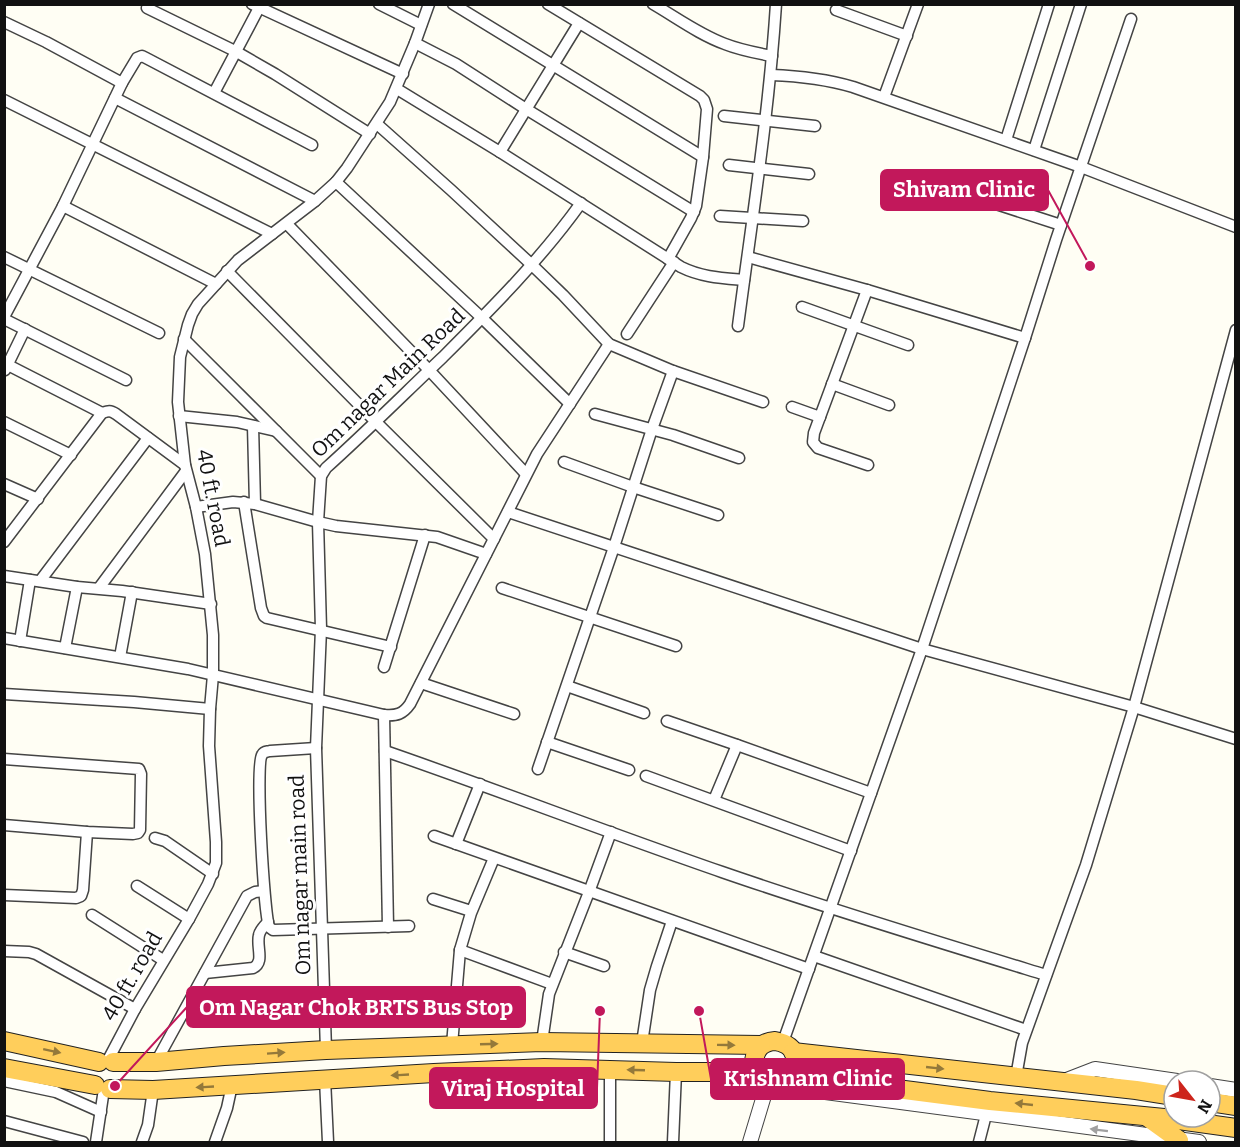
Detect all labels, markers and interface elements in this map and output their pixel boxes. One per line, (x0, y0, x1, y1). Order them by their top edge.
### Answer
callout: Shivam Clinic (881, 170, 1048, 210)
text: Shivam Clinic (893, 176, 1035, 203)
street label: Om nagar Main Road (306, 303, 470, 463)
street label: 40 ft. road (191, 447, 235, 549)
street label: Om nagar main road (284, 774, 316, 976)
street label: 40 ft. road (96, 927, 168, 1025)
callout: Om Nagar Chok BRTS Bus Stop (187, 987, 525, 1027)
text: Om Nagar Chok BRTS Bus Stop (199, 994, 513, 1021)
one-way arrow (480, 1039, 499, 1048)
one-way arrow (717, 1040, 736, 1049)
one-way arrow (43, 1047, 62, 1056)
one-way arrow (267, 1048, 286, 1057)
callout: Krishnam Clinic (711, 1059, 904, 1099)
one-way arrow (926, 1063, 945, 1072)
text: Krishnam Clinic (724, 1065, 892, 1092)
one-way arrow (627, 1066, 646, 1075)
callout: Viraj Hospital (430, 1068, 597, 1108)
north arrow (1162, 1069, 1222, 1129)
one-way arrow (390, 1070, 409, 1080)
text: Viraj Hospital (442, 1075, 585, 1102)
one-way arrow (196, 1082, 215, 1091)
text: N (1193, 1096, 1216, 1117)
one-way arrow (1015, 1099, 1034, 1109)
one-way arrow (1089, 1125, 1108, 1134)

